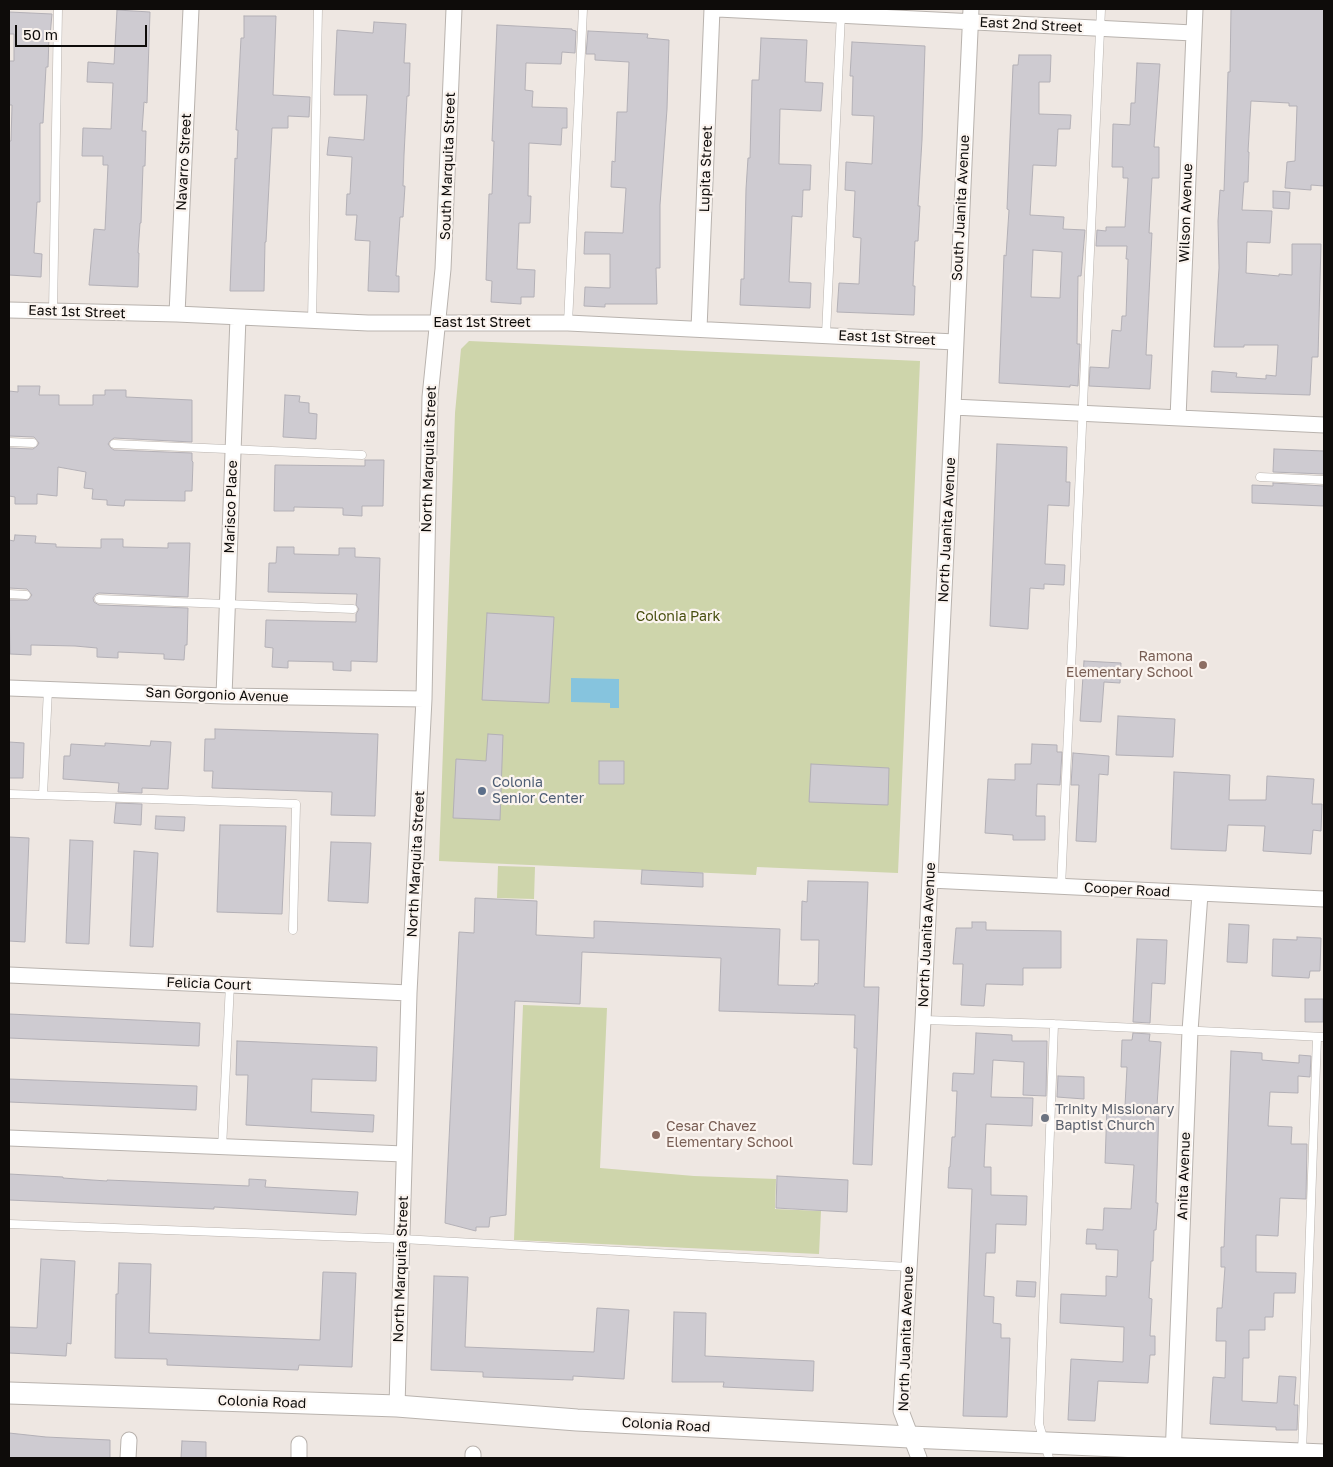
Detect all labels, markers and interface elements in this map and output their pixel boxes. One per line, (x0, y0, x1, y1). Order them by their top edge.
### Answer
street label: East 2nd Street (979, 14, 1083, 36)
scale bar (18, 15, 150, 47)
text: 50 m (23, 25, 58, 43)
street label: South Marquita Street (437, 92, 459, 240)
street label: Navarro Street (173, 113, 195, 211)
street label: Lupita Street (696, 125, 716, 213)
street label: South Juanita Avenue (949, 134, 973, 282)
street label: Wilson Avenue (1176, 163, 1196, 263)
street label: East 1st Street (28, 302, 126, 322)
street label: East 1st Street (433, 315, 531, 331)
street label: East 1st Street (838, 327, 936, 349)
street label: North Marquita Street (418, 385, 440, 533)
street label: North Juanita Avenue (935, 457, 959, 603)
street label: Marisco Place (221, 460, 241, 554)
park label: Colonia Park (636, 609, 720, 625)
place label: Ramona Elementary School (1066, 649, 1193, 682)
marker: Ramona Elementary School (1197, 659, 1209, 671)
street label: San Gorgonio Avenue (145, 684, 289, 706)
place label: Colonia Senior Center (492, 775, 584, 808)
marker: Colonia Senior Center (476, 785, 488, 797)
street label: North Marquita Street (404, 790, 428, 938)
street label: North Juanita Avenue (915, 862, 939, 1008)
street label: Cooper Road (1083, 879, 1171, 901)
street label: Felicia Court (166, 974, 252, 994)
place label: Trinity Missionary Baptist Church (1055, 1102, 1174, 1134)
marker: Trinity Missionary Baptist Church (1039, 1112, 1051, 1124)
place label: Cesar Chavez Elementary School (666, 1119, 793, 1152)
marker: Cesar Chavez Elementary School (650, 1129, 662, 1141)
street label: Anita Avenue (1174, 1132, 1194, 1220)
street label: North Marquita Street (390, 1195, 412, 1343)
street label: North Juanita Avenue (895, 1266, 917, 1412)
street label: Colonia Road (217, 1392, 307, 1412)
street label: Colonia Road (621, 1414, 711, 1436)

